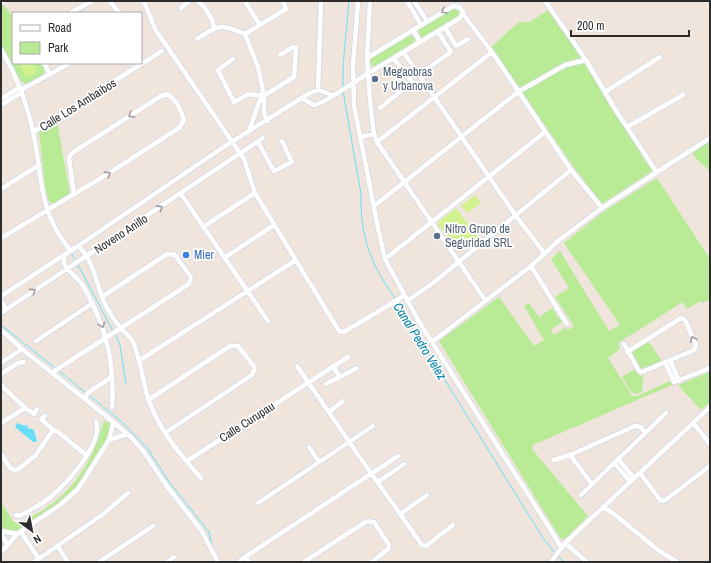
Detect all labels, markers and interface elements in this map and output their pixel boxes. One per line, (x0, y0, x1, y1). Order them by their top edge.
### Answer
one-way arrow (441, 6, 448, 14)
legend (12, 12, 142, 64)
scale bar (571, 12, 689, 38)
text: 200 m (577, 18, 604, 34)
text: Road (48, 20, 72, 36)
text: Park (48, 40, 68, 56)
place label: Megaobras y Urbanova (383, 64, 434, 94)
marker: Megaobras y Urbanova (370, 74, 380, 84)
street label: Calle Los Ambaibos (37, 75, 119, 135)
one-way arrow (128, 110, 135, 118)
one-way arrow (104, 171, 111, 179)
one-way arrow (156, 205, 163, 213)
street label: Noveno Anillo (91, 211, 151, 257)
place label: Nitro Grupo de Seguridad SRL (445, 221, 513, 251)
marker: Nitro Grupo de Seguridad SRL (432, 231, 442, 241)
place label: Mier (194, 247, 214, 263)
marker: Mier (181, 250, 191, 260)
one-way arrow (29, 289, 36, 296)
water label: Canal Pedro Velez (389, 299, 451, 383)
one-way arrow (97, 321, 106, 328)
one-way arrow (690, 335, 698, 342)
street label: Calle Curupau (216, 398, 278, 446)
north arrow (12, 511, 52, 551)
text: N (31, 532, 44, 547)

